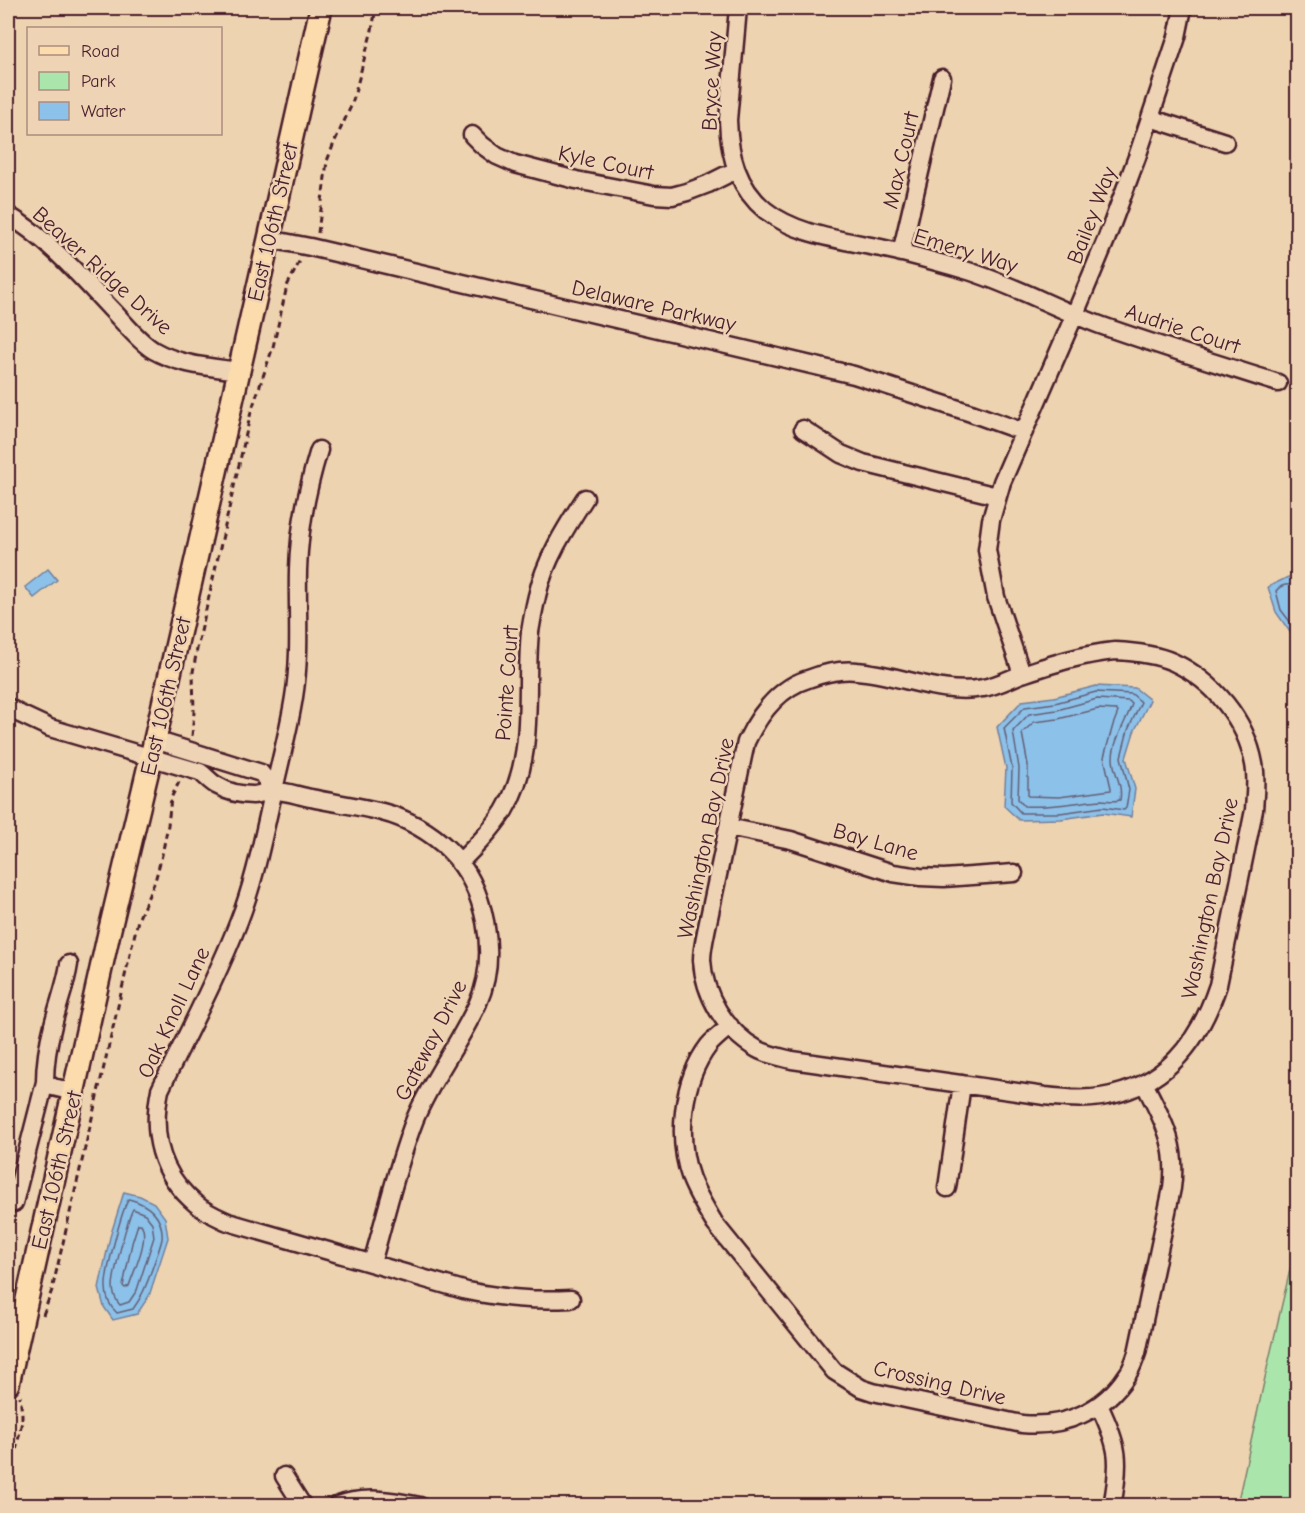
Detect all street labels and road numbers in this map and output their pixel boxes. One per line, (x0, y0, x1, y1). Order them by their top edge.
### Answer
street label: Bryce Way (696, 30, 728, 131)
street label: Max Court (877, 108, 925, 211)
street label: East 106th Street (242, 140, 304, 304)
street label: Kyle Court (556, 140, 657, 186)
street label: Bailey Way (1062, 163, 1122, 268)
street label: Beaver Ridge Drive (27, 201, 178, 340)
street label: Emery Way (911, 223, 1021, 279)
street label: Delaware Parkway (569, 274, 739, 338)
street label: Audrie Court (1122, 298, 1244, 360)
street label: East 106th Street (135, 614, 197, 778)
street label: Pointe Court (490, 624, 524, 742)
street label: Washington Bay Drive (672, 735, 740, 941)
street label: Washington Bay Drive (1176, 795, 1244, 1001)
street label: Bay Lane (830, 817, 921, 866)
street label: Oak Knoll Lane (132, 943, 216, 1082)
street label: Gateway Drive (389, 976, 473, 1105)
street label: East 106th Street (26, 1088, 88, 1252)
street label: Crossing Drive (871, 1355, 1009, 1411)

